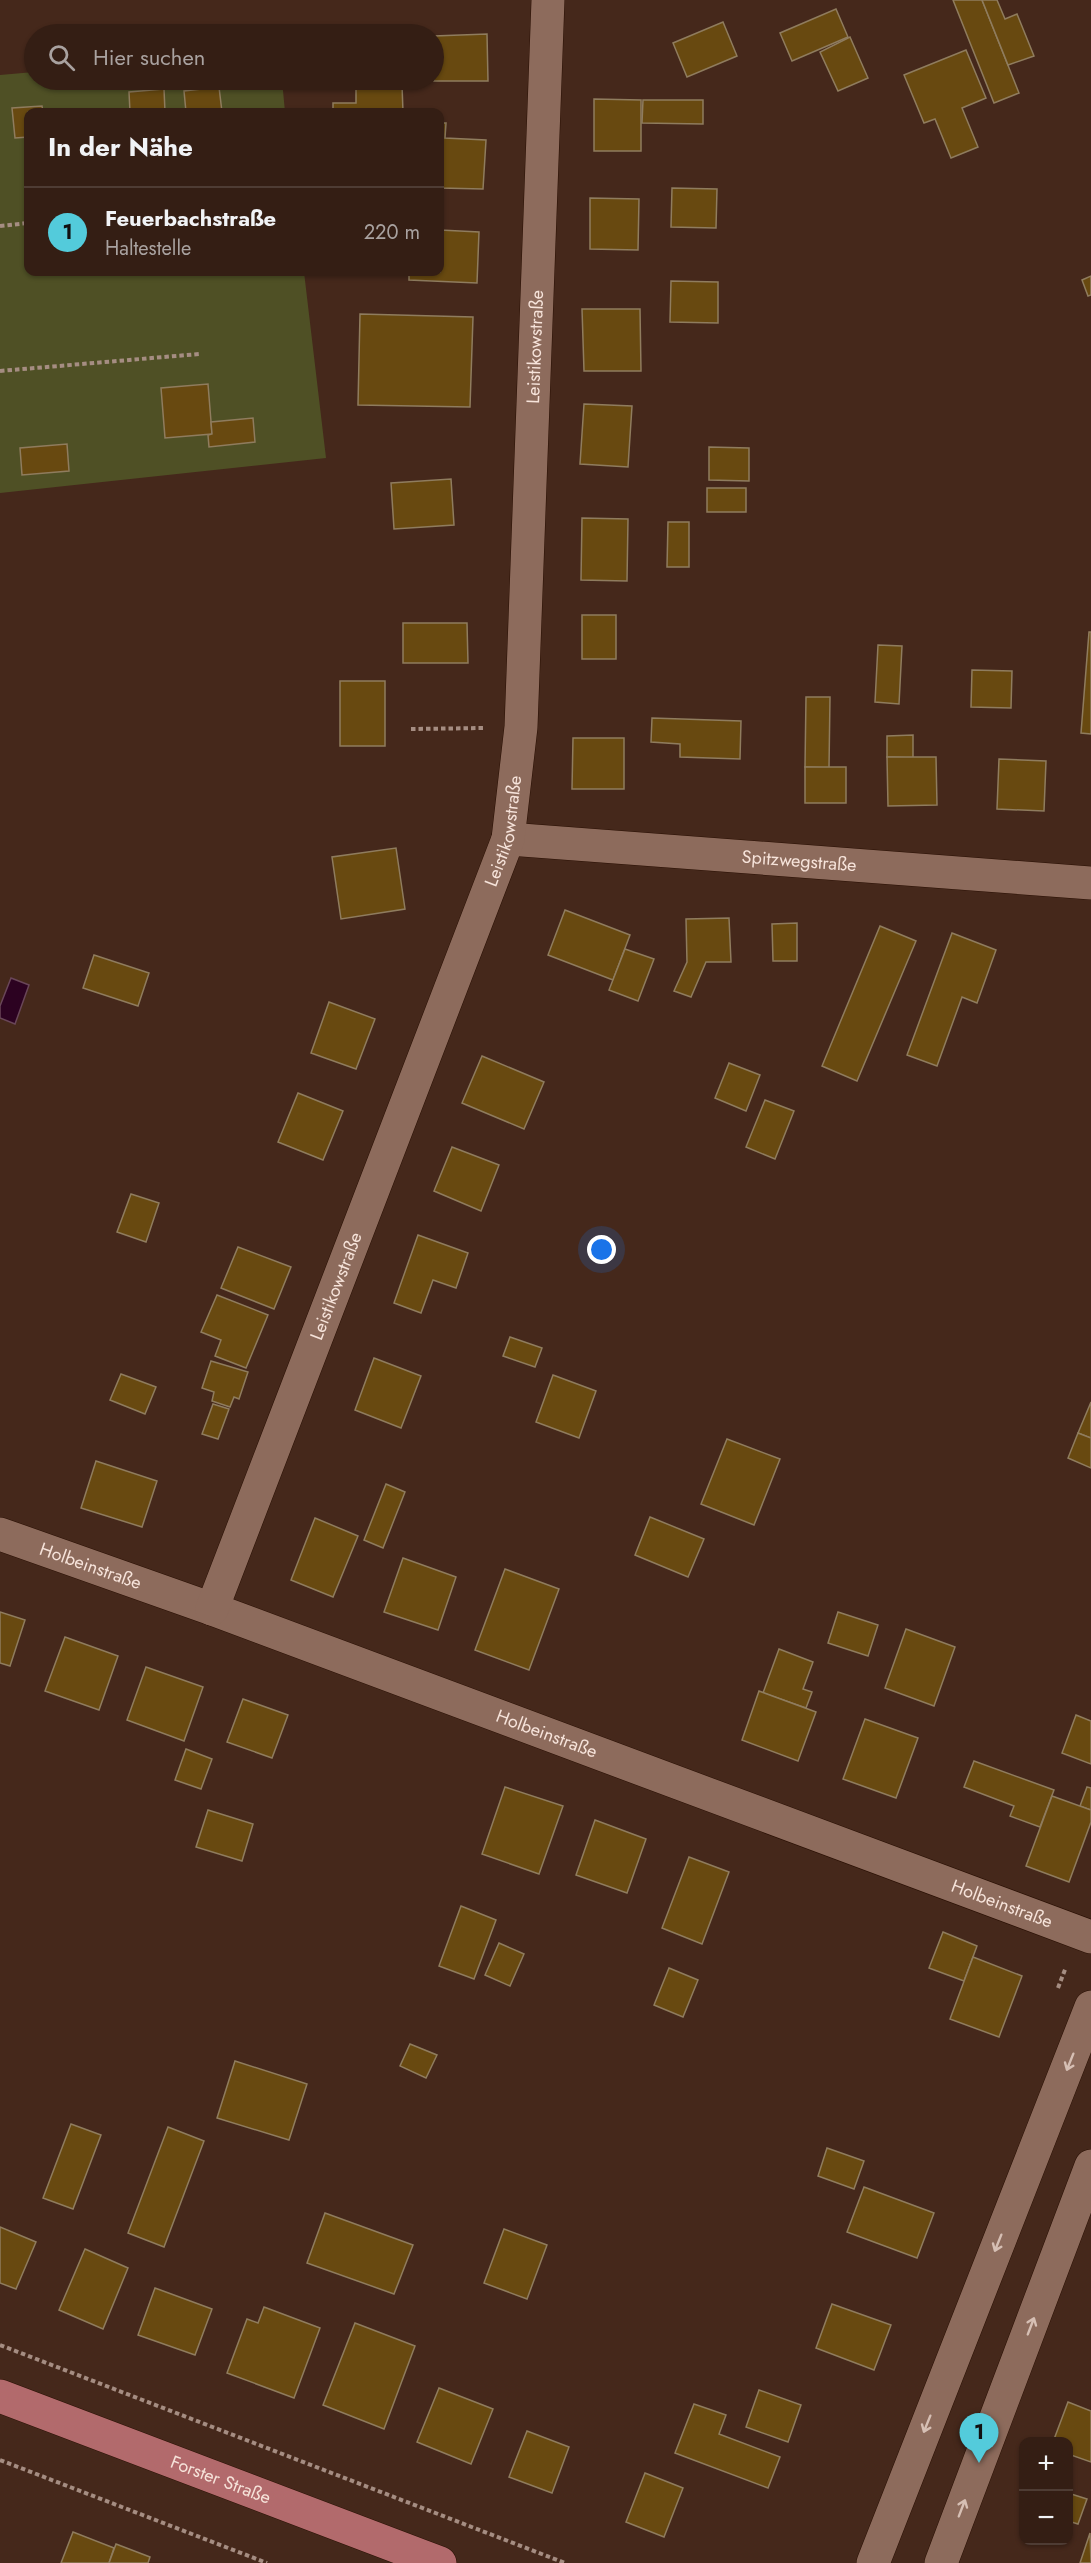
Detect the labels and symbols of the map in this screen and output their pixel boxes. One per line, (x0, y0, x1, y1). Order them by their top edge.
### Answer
street label: Leistikowstraße (520, 290, 550, 404)
street label: Leistikowstraße (478, 774, 528, 890)
street label: Spitzwegstraße (741, 844, 858, 878)
street label: Leistikowstraße (304, 1228, 369, 1344)
your location (587, 1235, 616, 1264)
street label: Holbeinstraße (36, 1536, 145, 1596)
street label: Holbeinstraße (492, 1703, 601, 1765)
street label: Holbeinstraße (948, 1873, 1056, 1935)
one-way arrow (1063, 2052, 1074, 2070)
one-way arrow (992, 2233, 1003, 2252)
one-way arrow (1026, 2317, 1037, 2336)
pin: 1 (960, 2414, 998, 2463)
one-way arrow (920, 2415, 931, 2433)
street label: Forster Straße (167, 2449, 275, 2511)
one-way arrow (957, 2500, 968, 2518)

